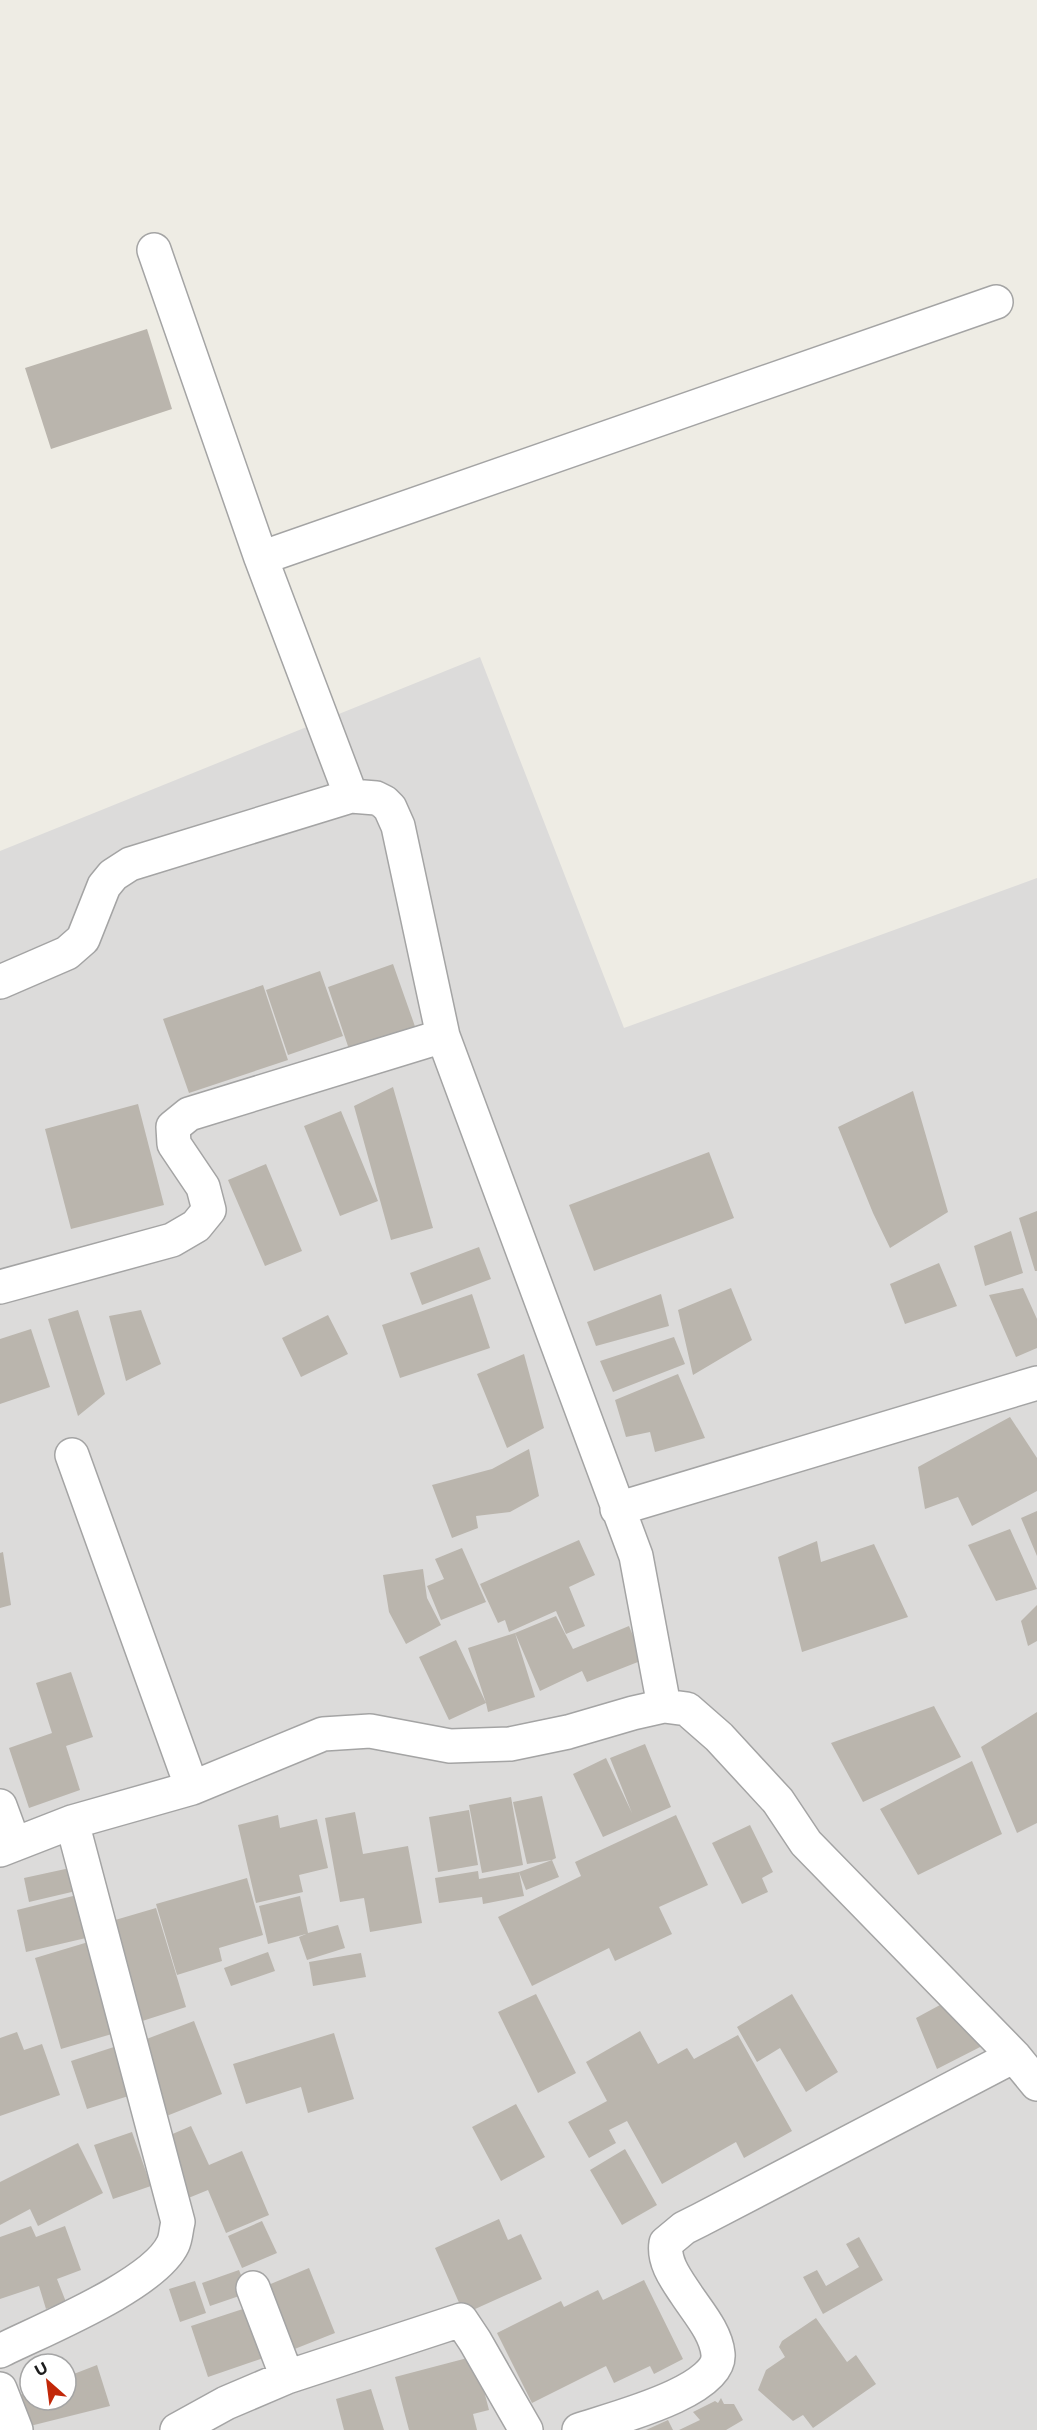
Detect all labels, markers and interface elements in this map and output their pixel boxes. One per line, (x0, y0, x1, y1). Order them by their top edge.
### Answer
north arrow (18, 2352, 78, 2412)
text: U (31, 2358, 51, 2381)

